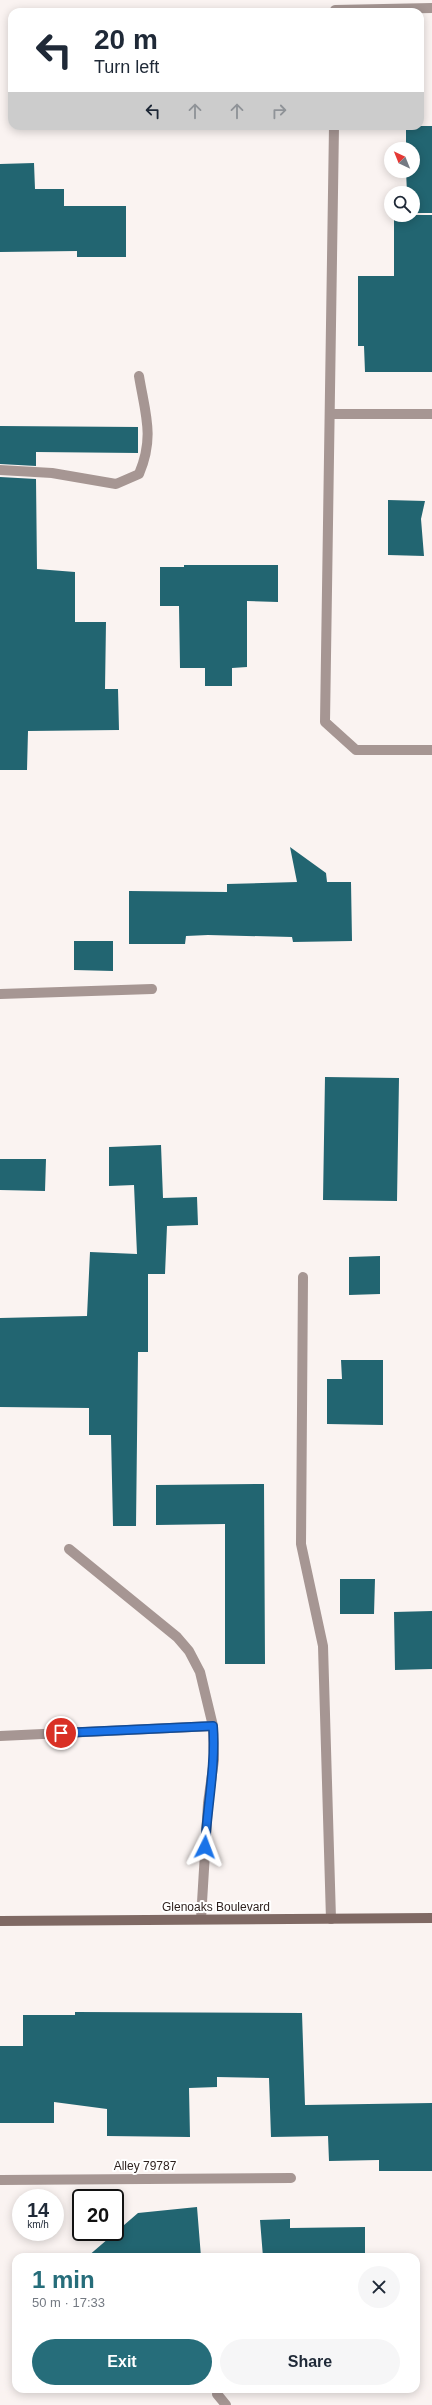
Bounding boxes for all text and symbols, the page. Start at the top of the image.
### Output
icon: left [28,24,80,76]
text: 20 m [94,24,158,55]
text: Turn left [94,57,159,77]
icon: left [142,100,164,122]
icon: ahead [184,100,206,122]
icon: ahead [226,100,248,122]
icon: right [268,100,290,122]
north arrow [384,142,420,178]
map controls [384,142,420,222]
button: search [384,186,420,222]
pin [44,1716,78,1750]
icon: arrive [50,1722,72,1744]
position arrow [184,1826,226,1868]
street label: Glenoaks Boulevard [162,1900,270,1914]
street label: Alley 79787 [114,2159,177,2173]
speed limit sign: 20 [72,2189,124,2241]
text: 14 [27,2199,49,2221]
text: km/h [27,2219,49,2230]
text: 1 min [32,2266,95,2293]
button: close [358,2266,400,2308]
text: 50 m · 17:33 [32,2295,105,2310]
button: Exit [32,2339,212,2385]
button: Share [220,2339,400,2385]

